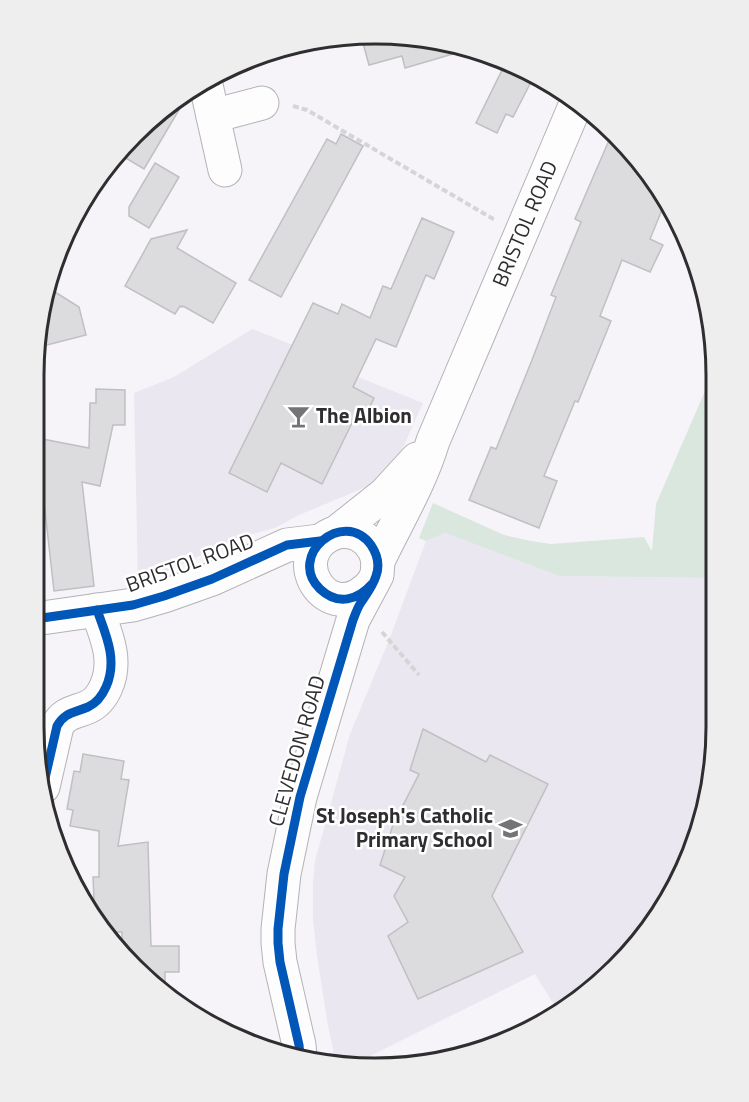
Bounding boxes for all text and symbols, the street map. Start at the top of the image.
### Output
street label: BRISTOL ROAD [483,155,565,292]
place label: The Albion [316,399,412,431]
bar icon: The Albion [285,403,311,429]
street label: BRISTOL ROAD [121,524,258,600]
street label: CLEVEDON ROAD [259,671,333,830]
place label: St Joseph's Catholic Primary School [316,799,493,855]
school or university icon: St Joseph's Catholic Primary School [498,815,524,841]

